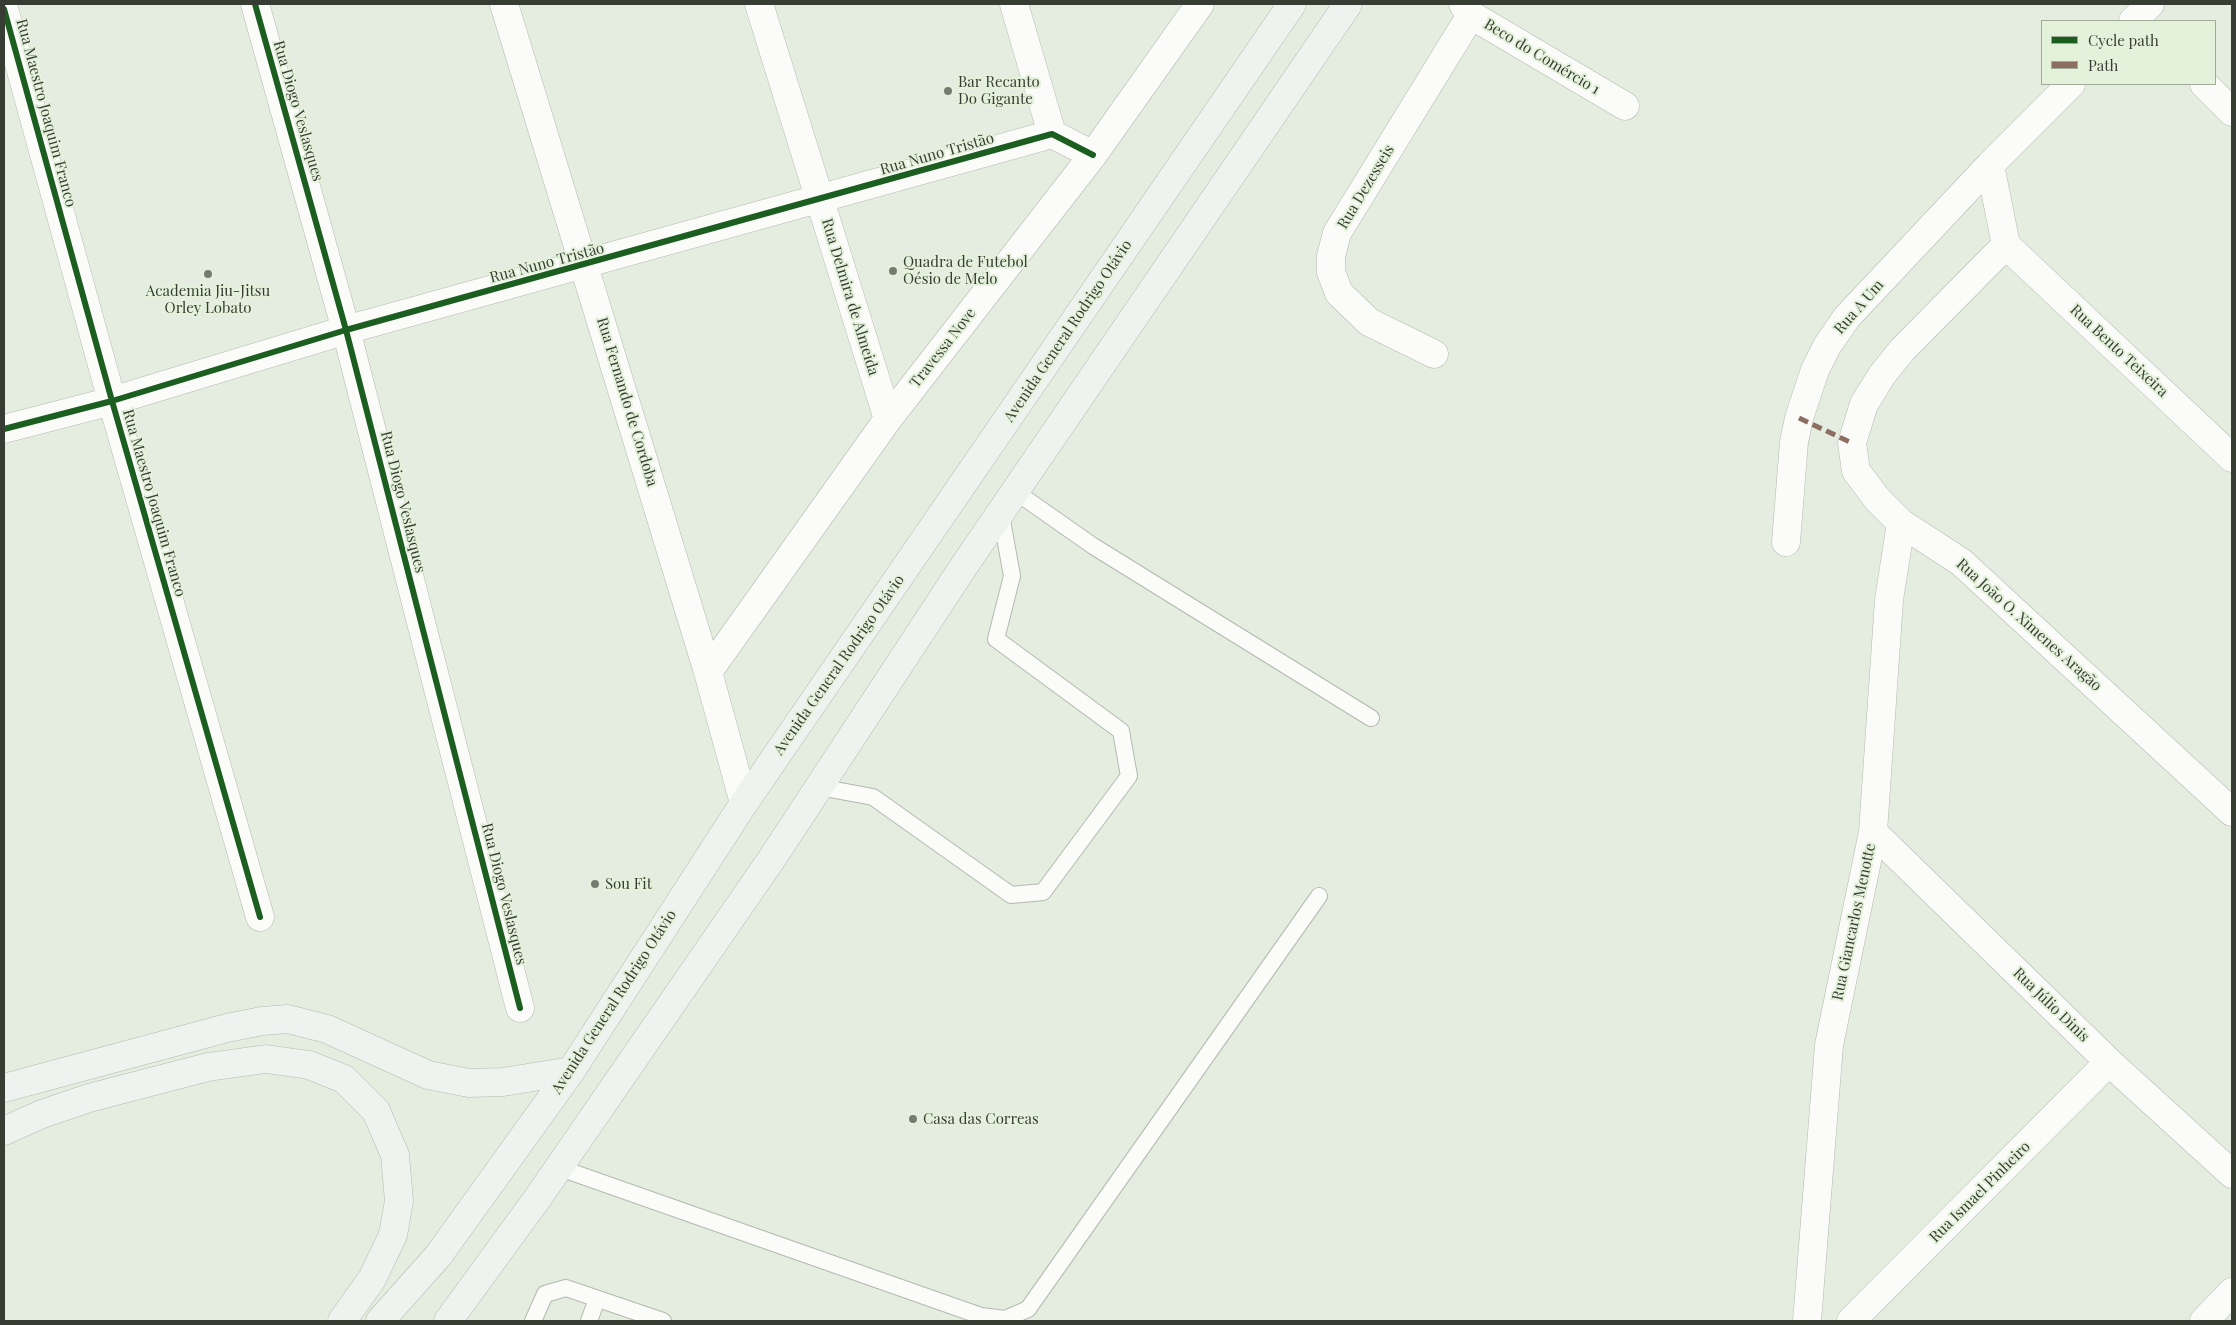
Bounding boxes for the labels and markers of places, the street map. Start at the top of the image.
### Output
place label: Bar Recanto Do Gigante [958,73,1040,108]
marker: Bar Recanto Do Gigante [942,85,954,97]
place label: Quadra de Futebol Oésio de Melo [903,253,1028,288]
marker: Quadra de Futebol Oésio de Melo [887,265,899,277]
marker: Academia Jiu-Jitsu Orley Lobato [202,268,214,280]
place label: Academia Jiu-Jitsu Orley Lobato [146,282,270,317]
place label: Sou Fit [605,875,652,893]
marker: Sou Fit [589,878,601,890]
place label: Casa das Correas [923,1110,1039,1128]
marker: Casa das Correas [907,1113,919,1125]

